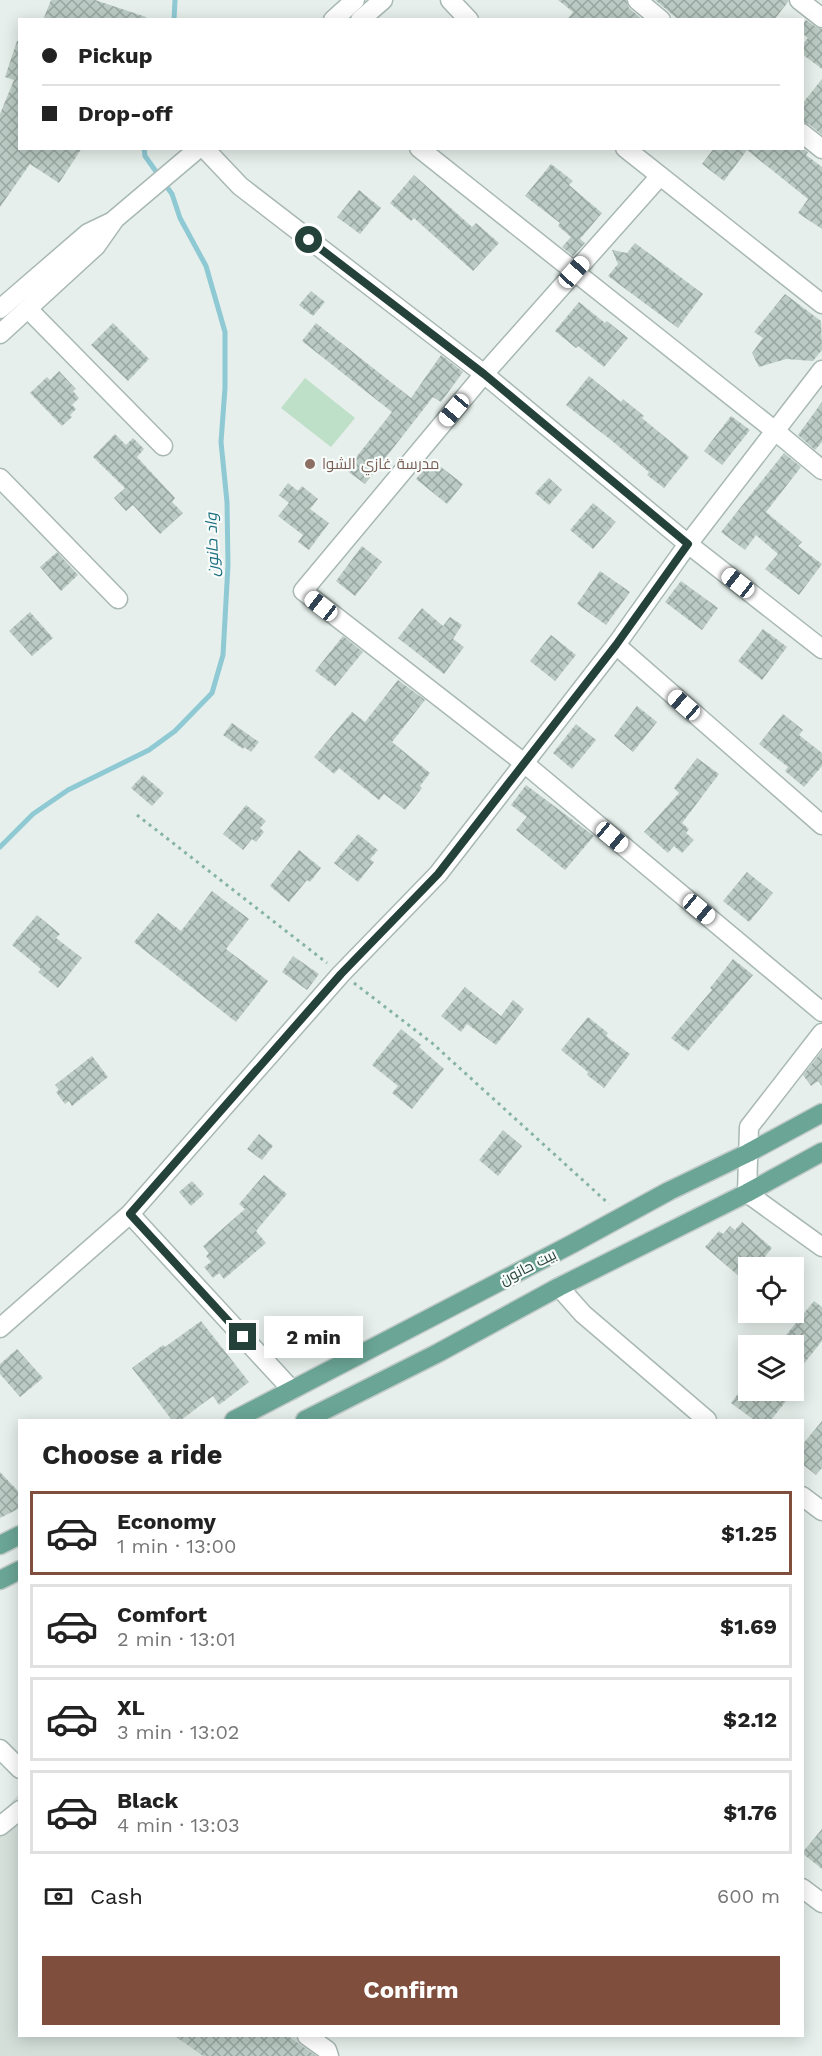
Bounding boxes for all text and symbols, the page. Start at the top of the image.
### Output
text: Pickup [78,43,153,68]
text: Drop-off [78,101,173,126]
route start [295,226,322,253]
car [555,253,593,291]
car [436,390,472,430]
place label: مدرسة غازي الشوا [322,455,439,476]
marker: مدرسة غازي الشوا [303,457,317,471]
water label: واد حانون [201,511,223,577]
car [718,565,758,601]
car [301,588,341,624]
car [665,686,703,724]
car [592,819,632,855]
car [679,891,719,927]
street label: بيت حانون [497,1245,560,1290]
map controls [738,1257,804,1401]
button: locate [738,1257,804,1323]
callout: 2 min [264,1316,363,1358]
route end [229,1323,256,1350]
text: 2 min [286,1325,341,1349]
button: layers [738,1335,804,1401]
text: Choose a ride [42,1439,222,1471]
icon: car [45,1506,99,1560]
text: Economy [117,1509,216,1534]
text: $1.25 [721,1521,777,1546]
text: 1 min · 13:00 [117,1534,236,1558]
icon: car [45,1599,99,1653]
text: Comfort [117,1602,207,1627]
text: $1.69 [720,1614,777,1639]
text: 2 min · 13:01 [117,1627,236,1651]
icon: car [45,1692,99,1746]
text: XL [117,1695,145,1720]
text: $2.12 [723,1707,777,1732]
text: 3 min · 13:02 [117,1720,239,1744]
icon: car [45,1785,99,1839]
text: Black [117,1788,178,1813]
text: $1.76 [723,1800,777,1825]
text: 4 min · 13:03 [117,1813,240,1837]
icon: cash [42,1880,75,1913]
text: Cash [90,1884,143,1909]
text: 600 m [717,1884,780,1908]
button: Confirm [42,1956,780,2025]

